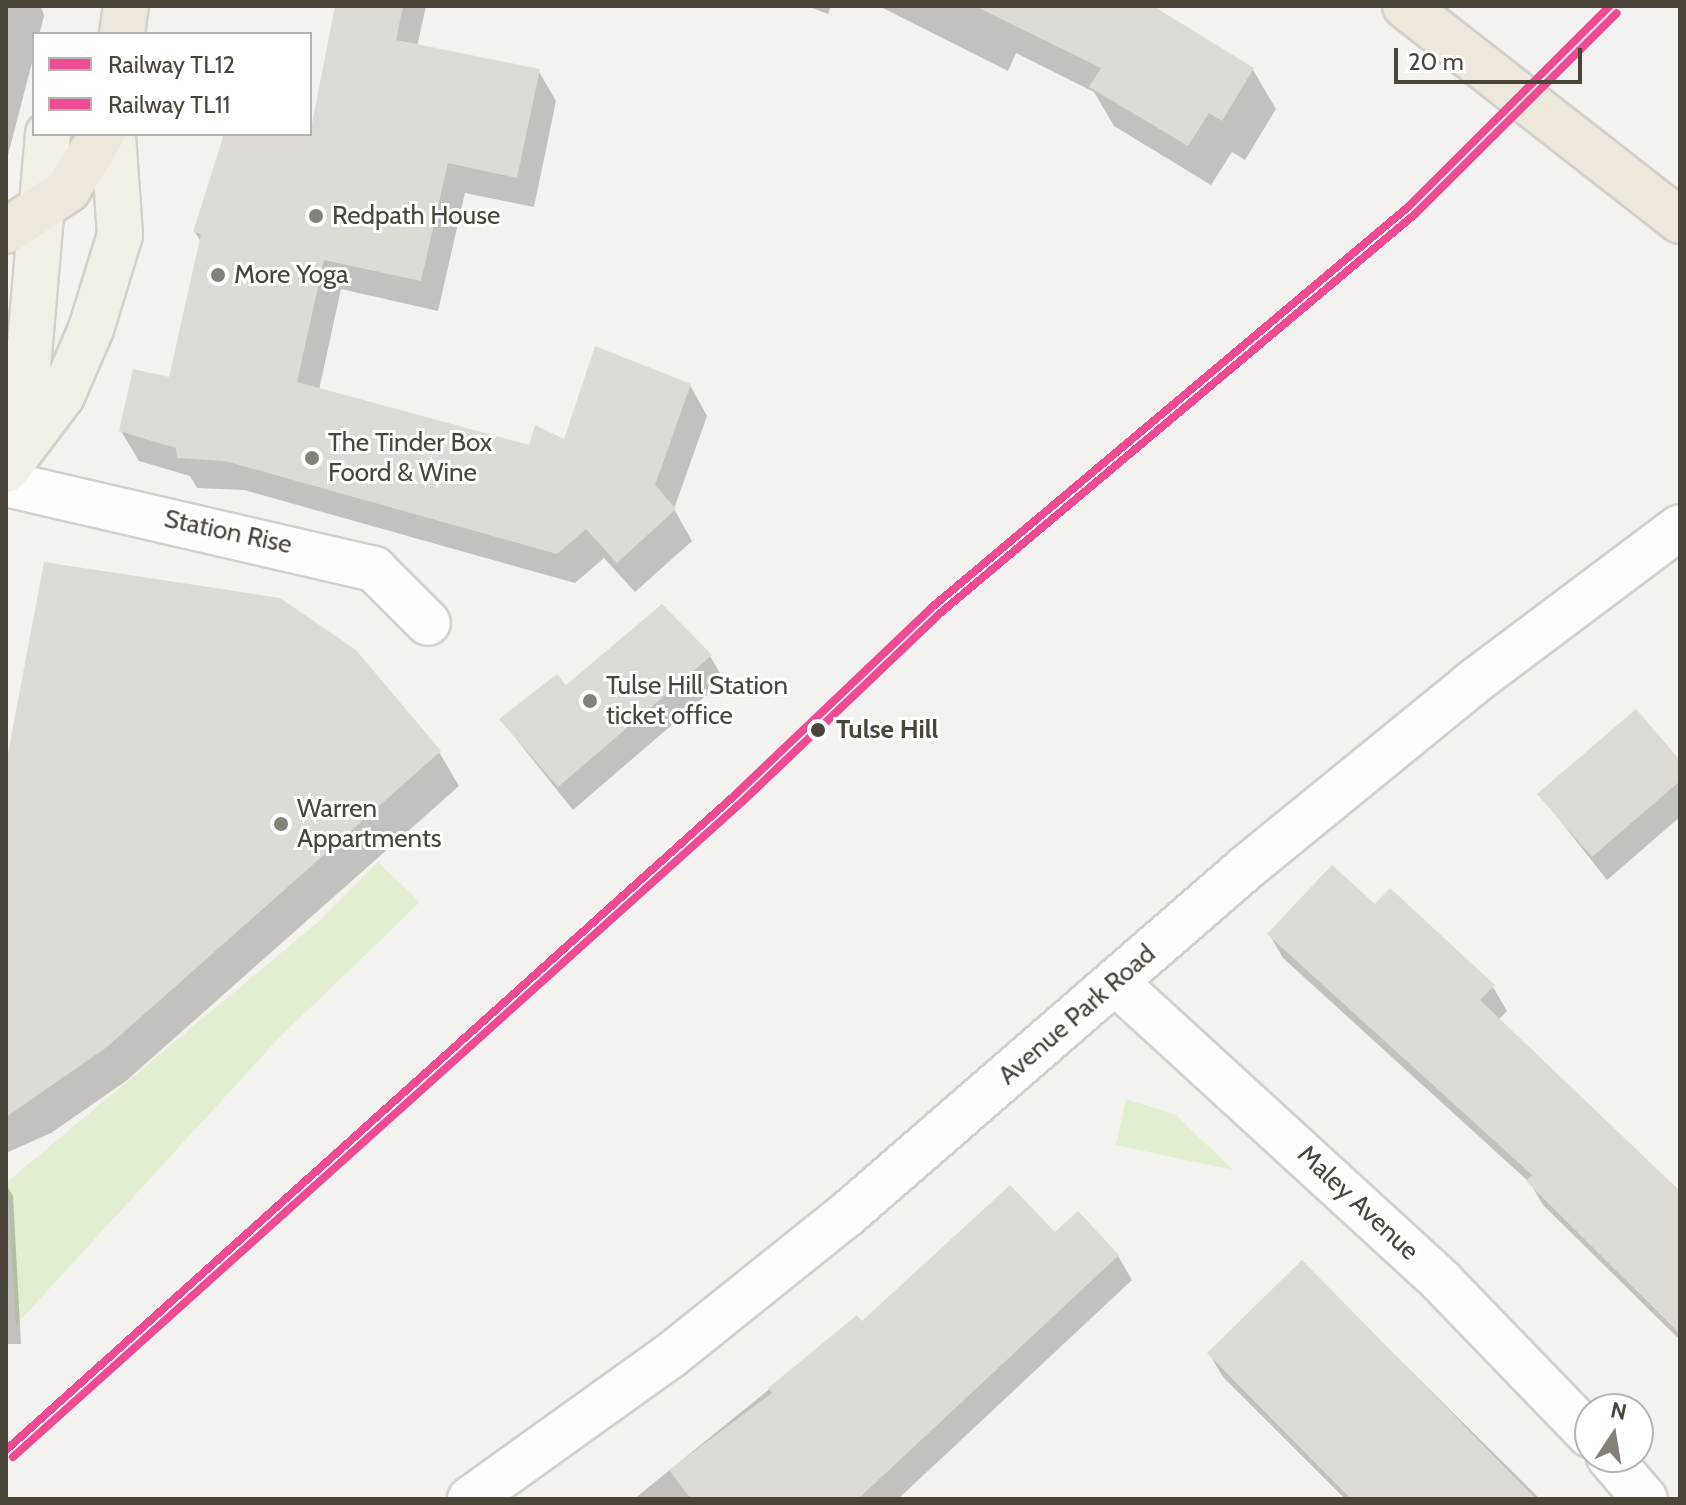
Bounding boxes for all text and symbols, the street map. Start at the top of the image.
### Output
legend [32,32,312,136]
scale bar [1398,32,1586,82]
text: 20 m [1408,47,1464,76]
text: Railway TL12 [108,50,235,79]
text: Railway TL11 [108,90,230,119]
place label: Redpath House [332,200,500,232]
marker: Redpath House [307,207,325,225]
place label: More Yoga [234,259,348,291]
marker: More Yoga [209,266,227,284]
place label: The Tinder Box Foord & Wine [328,427,492,488]
marker: The Tinder Box Foord & Wine [303,449,321,467]
street label: Station Rise [161,503,295,561]
place label: Tulse Hill Station ticket office [606,670,788,732]
marker: Tulse Hill Station ticket office [581,692,599,710]
place label: Tulse Hill [836,714,938,746]
marker: Tulse Hill [807,719,829,741]
place label: Warren Appartments [297,793,441,854]
marker: Warren Appartments [272,815,290,833]
street label: Avenue Park Road [992,938,1162,1092]
street label: Maley Avenue [1291,1139,1425,1267]
north arrow [1574,1393,1654,1473]
text: N [1608,1396,1629,1426]

